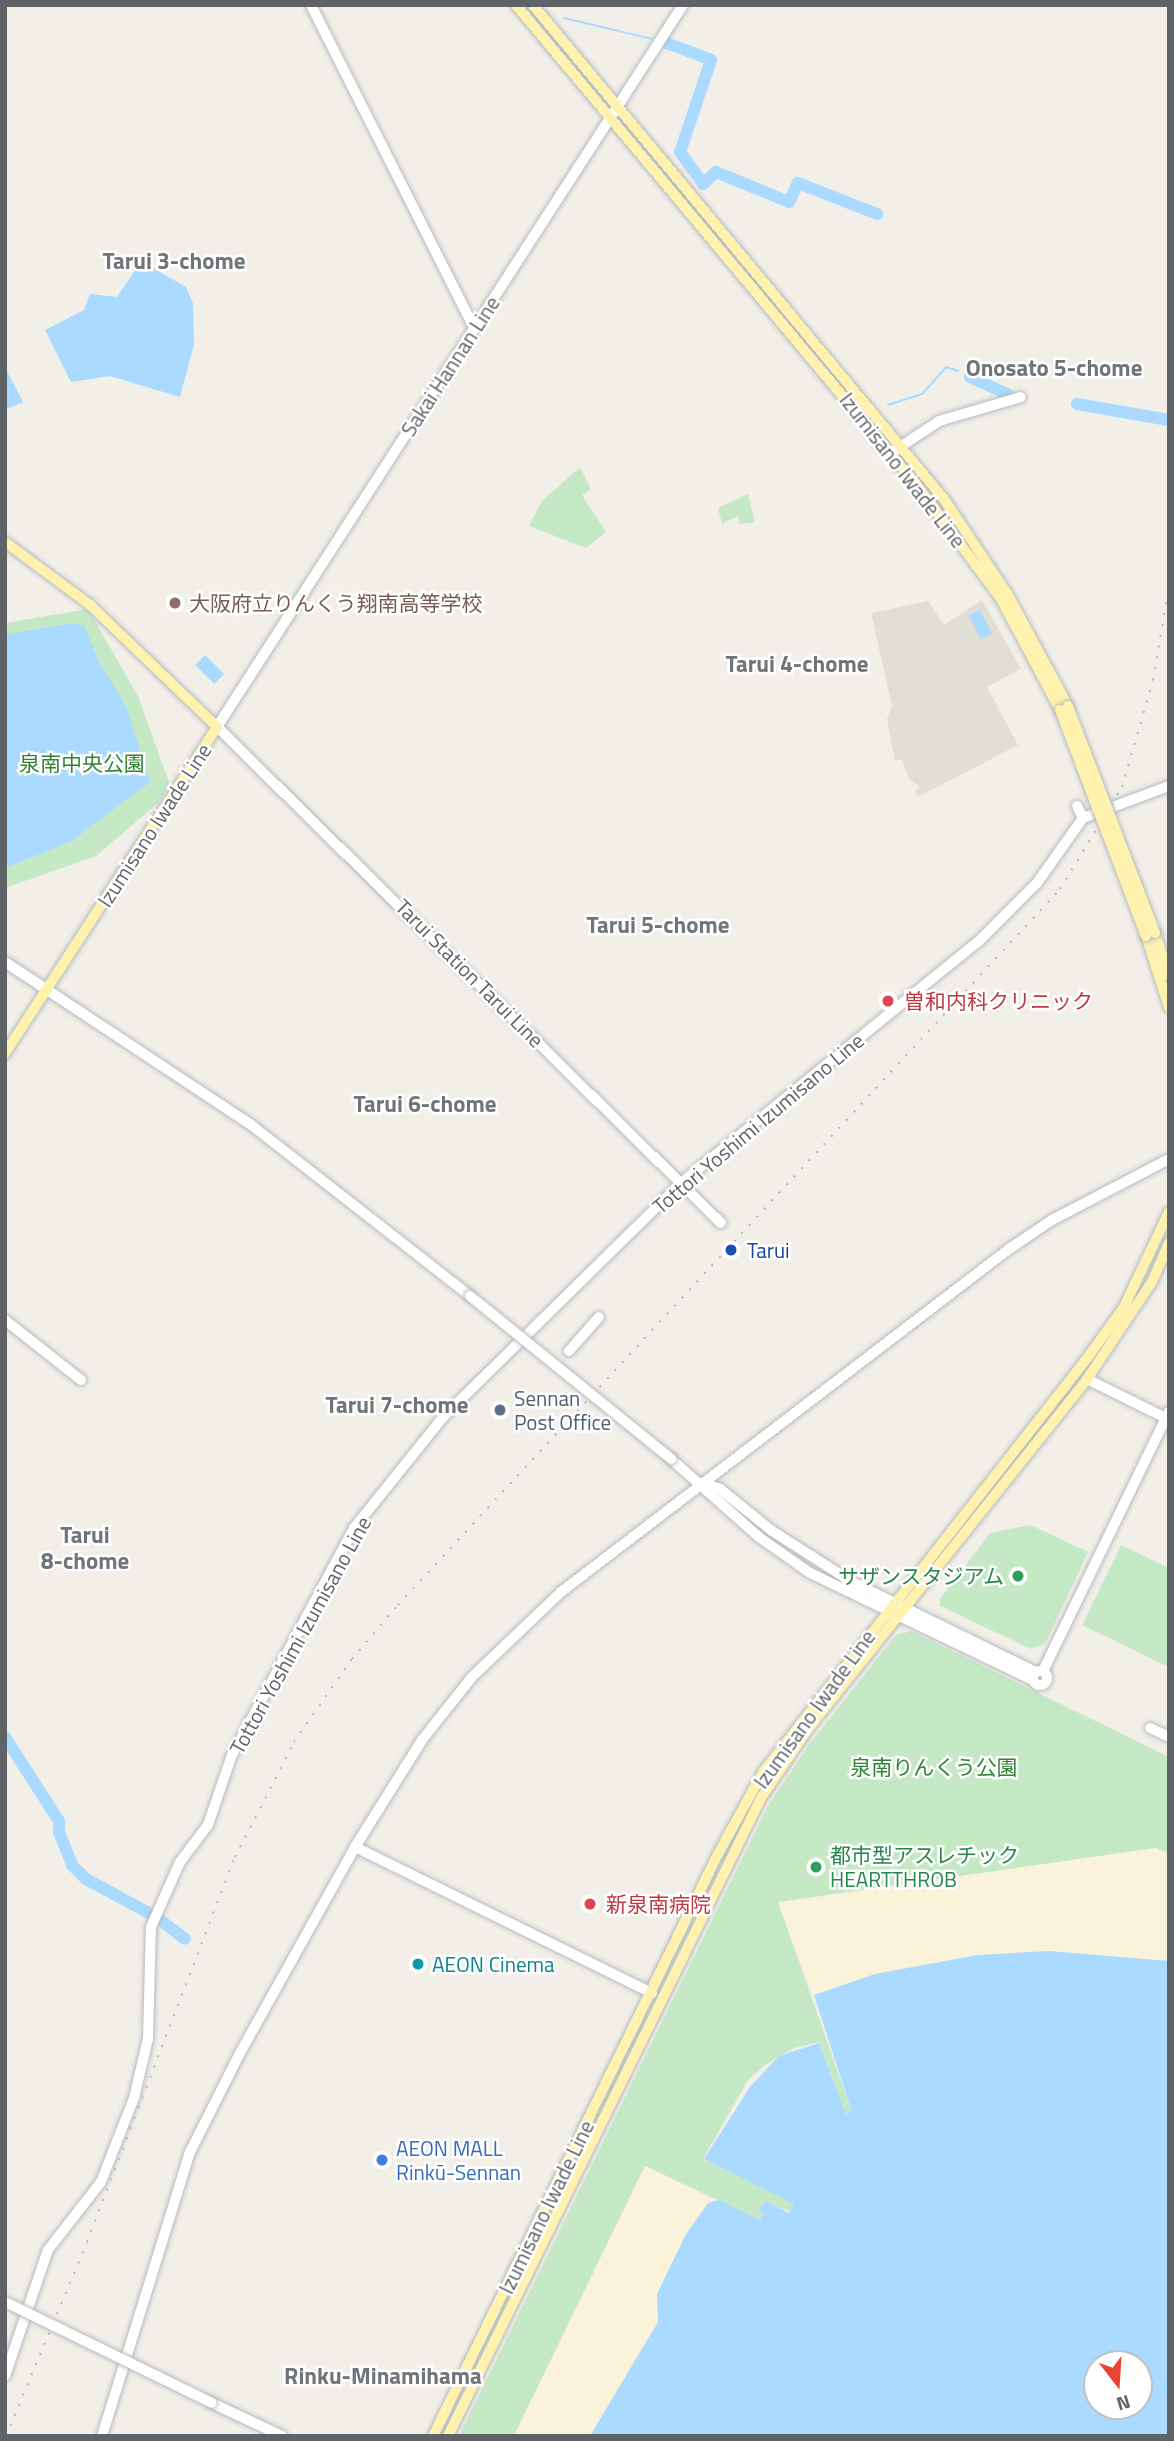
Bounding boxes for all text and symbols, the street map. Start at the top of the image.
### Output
district label: Tarui 3-chome [103,247,245,275]
street label: Sakai Hannan Line [395,291,505,441]
district label: Onosato 5-chome [966,354,1142,382]
street label: Izumisano Iwade Line [835,387,971,553]
place label: 大阪府立りんくう翔南高等学校 [189,590,483,616]
marker: 大阪府立りんくう翔南高等学校 [167,595,183,611]
district label: Tarui 4-chome [726,650,868,678]
street label: Izumisano Iwade Line [92,739,216,911]
park label: 泉南中央公園 [19,750,145,776]
street label: Tarui Station Tarui Line [391,894,549,1052]
district label: Tarui 5-chome [587,911,729,939]
place label: 曽和内科クリニック [904,988,1093,1014]
marker: 曽和内科クリニック [878,991,898,1011]
street label: Tottori Yoshimi Izumisano Line [647,1027,869,1219]
district label: Tarui 6-chome [354,1090,496,1118]
place label: Tarui [747,1237,790,1263]
marker: Tarui [721,1240,741,1260]
place label: Sennan Post Office [514,1385,611,1435]
district label: Tarui 7-chome [326,1391,468,1419]
marker: Sennan Post Office [492,1402,508,1418]
street label: Tottori Yoshimi Izumisano Line [224,1512,376,1758]
district label: Tarui 8-chome [41,1521,129,1575]
place label: サザンスタジアム [836,1563,1004,1589]
marker: サザンスタジアム [1010,1568,1026,1584]
street label: Izumisano Iwade Line [748,1625,880,1793]
park label: 泉南りんくう公園 [850,1754,1018,1780]
place label: 都市型アスレチック HEARTTHROB [830,1842,1019,1892]
marker: 都市型アスレチック HEARTTHROB [808,1859,824,1875]
place label: 新泉南病院 [606,1891,711,1917]
marker: 新泉南病院 [580,1894,600,1914]
place label: AEON Cinema [432,1951,555,1977]
marker: AEON Cinema [410,1956,426,1972]
street label: Izumisano Iwade Line [493,2116,599,2298]
place label: AEON MALL Rinkū-Sennan [396,2135,521,2185]
marker: AEON MALL Rinkū-Sennan [374,2152,390,2168]
north arrow [1083,2350,1153,2420]
district label: Rinku-Minamihama [284,2362,482,2390]
text: N [1113,2388,1134,2419]

